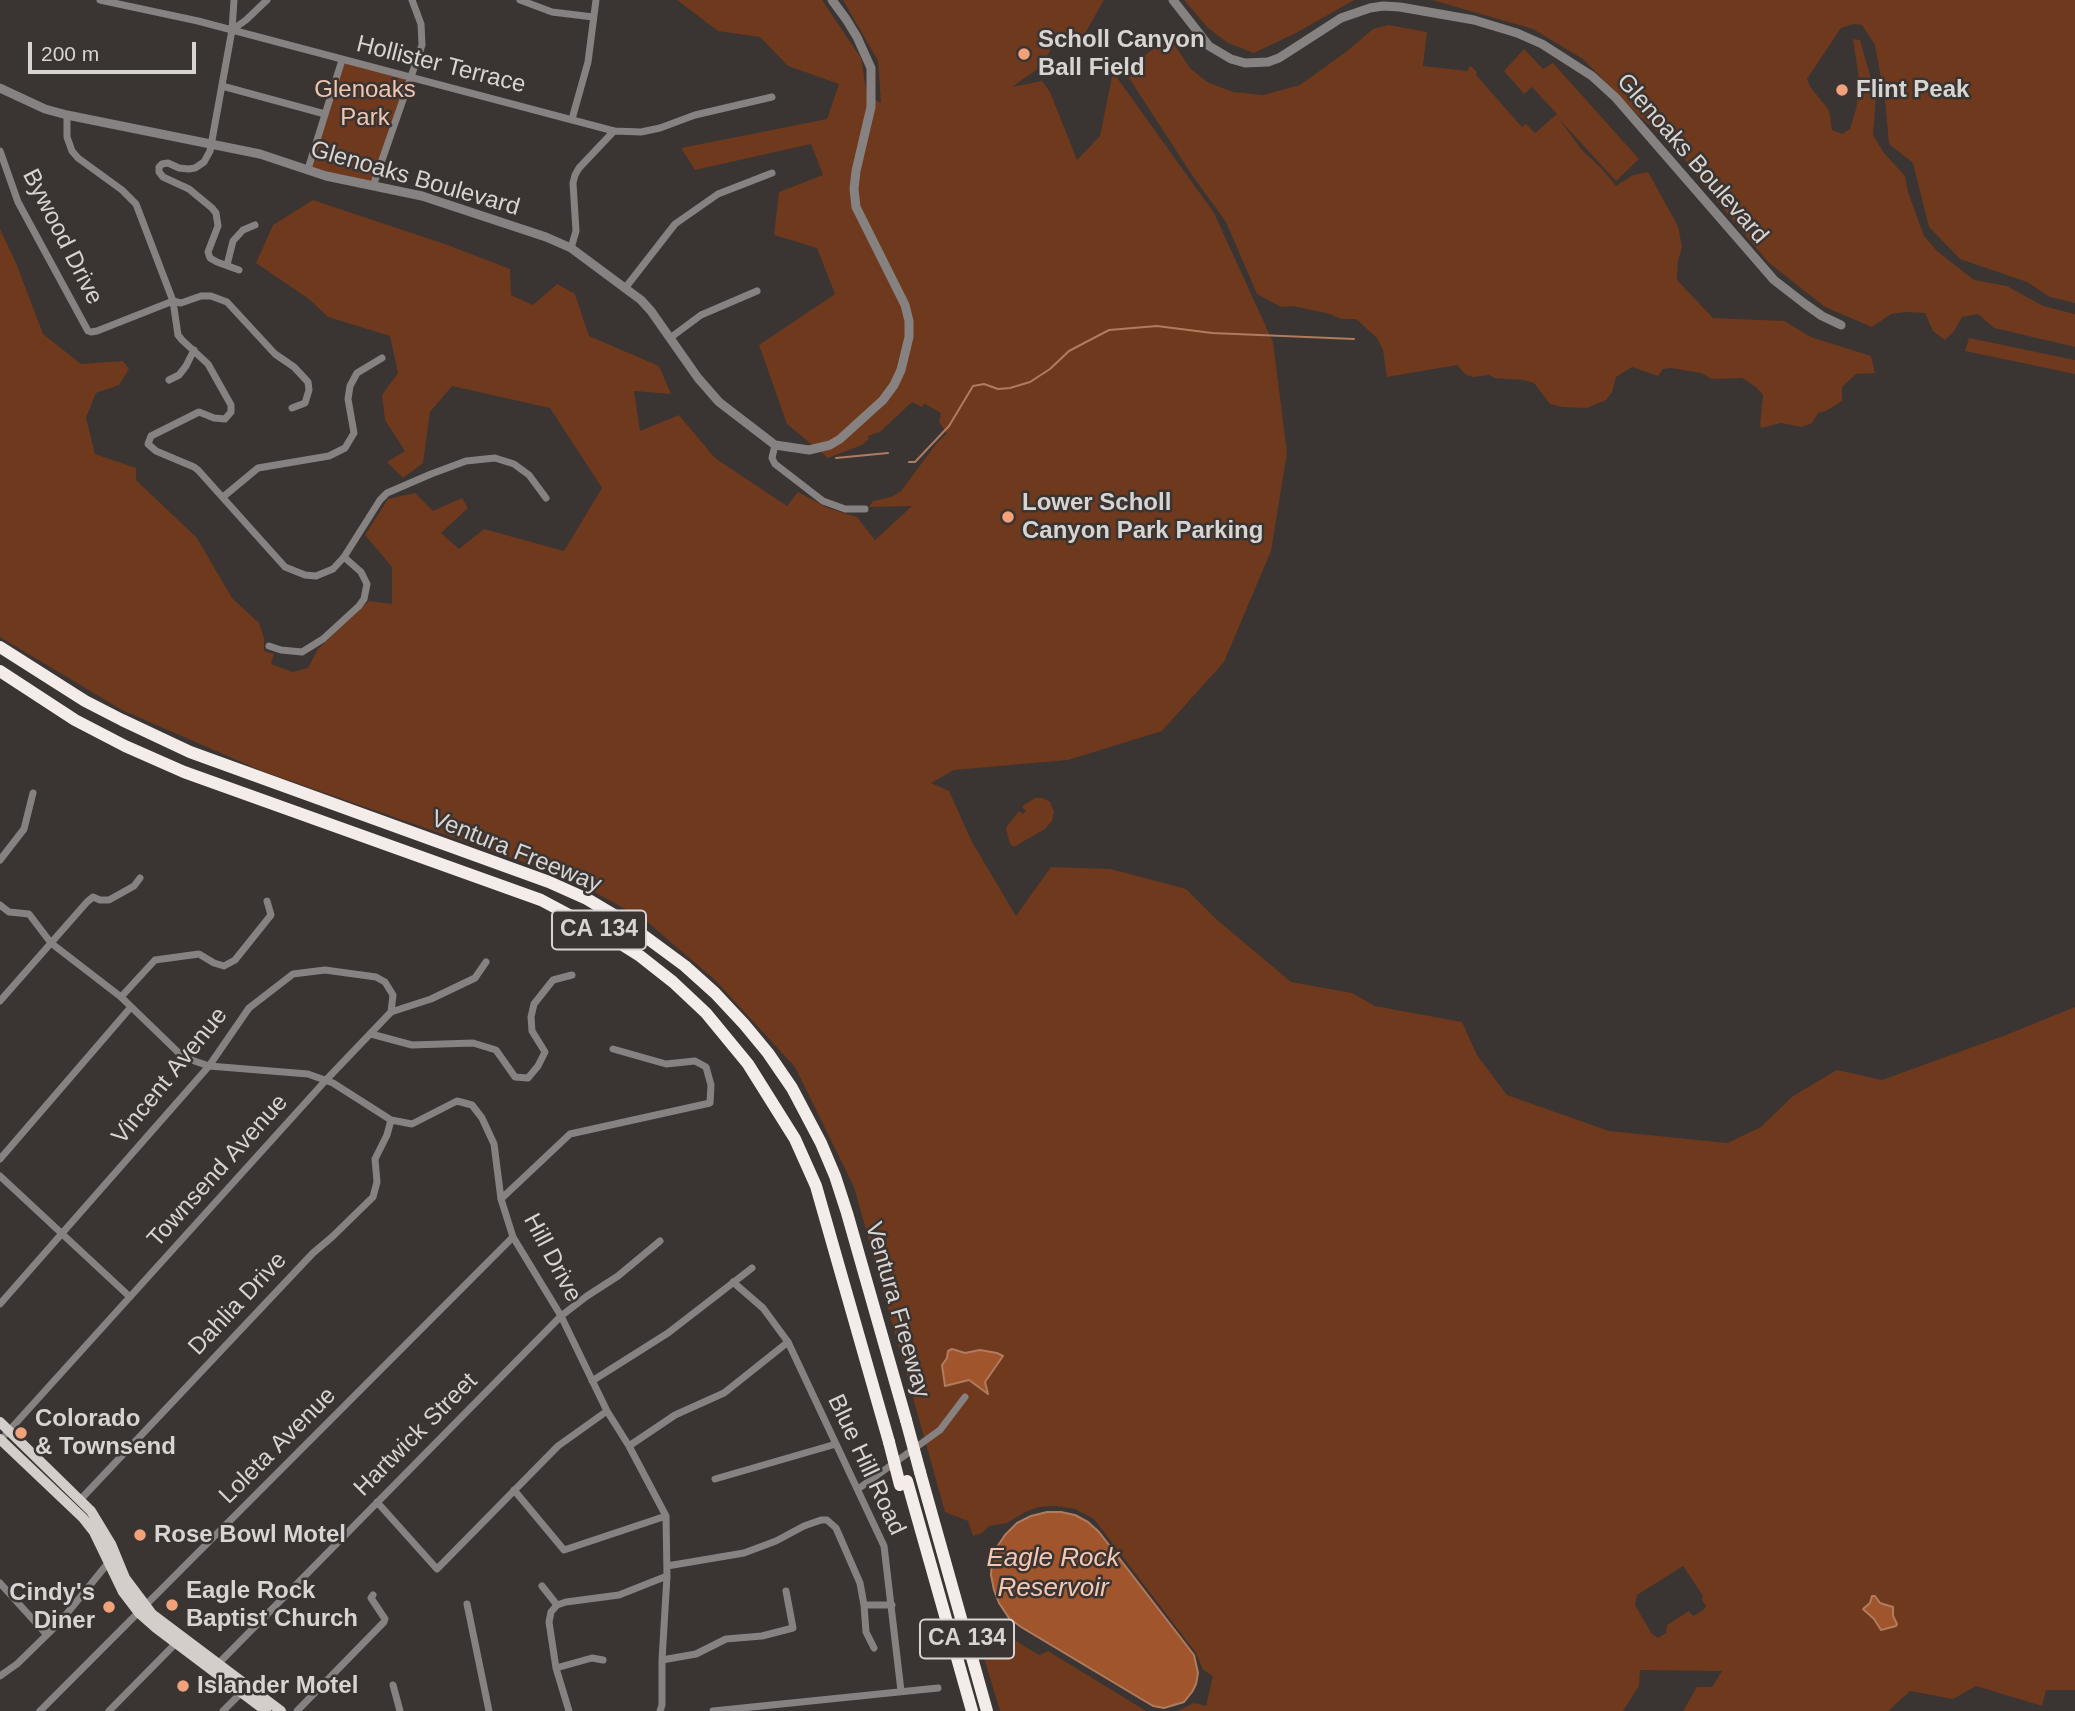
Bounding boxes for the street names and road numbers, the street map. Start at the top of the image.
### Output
street label: Hollister Terrace [353,30,529,100]
street label: Glenoaks Boulevard [1610,68,1774,250]
street label: Glenoaks Boulevard [307,135,523,223]
street label: Bywood Drive [16,165,108,309]
street label: Ventura Freeway [426,805,606,899]
road number: CA 134 [552,911,646,950]
street label: Vincent Avenue [106,1002,234,1150]
street label: Townsend Avenue [142,1089,294,1253]
street label: Hill Drive [517,1209,587,1307]
street label: Ventura Freeway [858,1219,936,1401]
street label: Dahlia Drive [183,1246,293,1362]
street label: Hartwick Street [348,1367,484,1503]
street label: Loleta Avenue [214,1382,342,1510]
street label: Blue Hill Road [821,1390,911,1540]
road number: CA 134 [920,1620,1014,1658]

